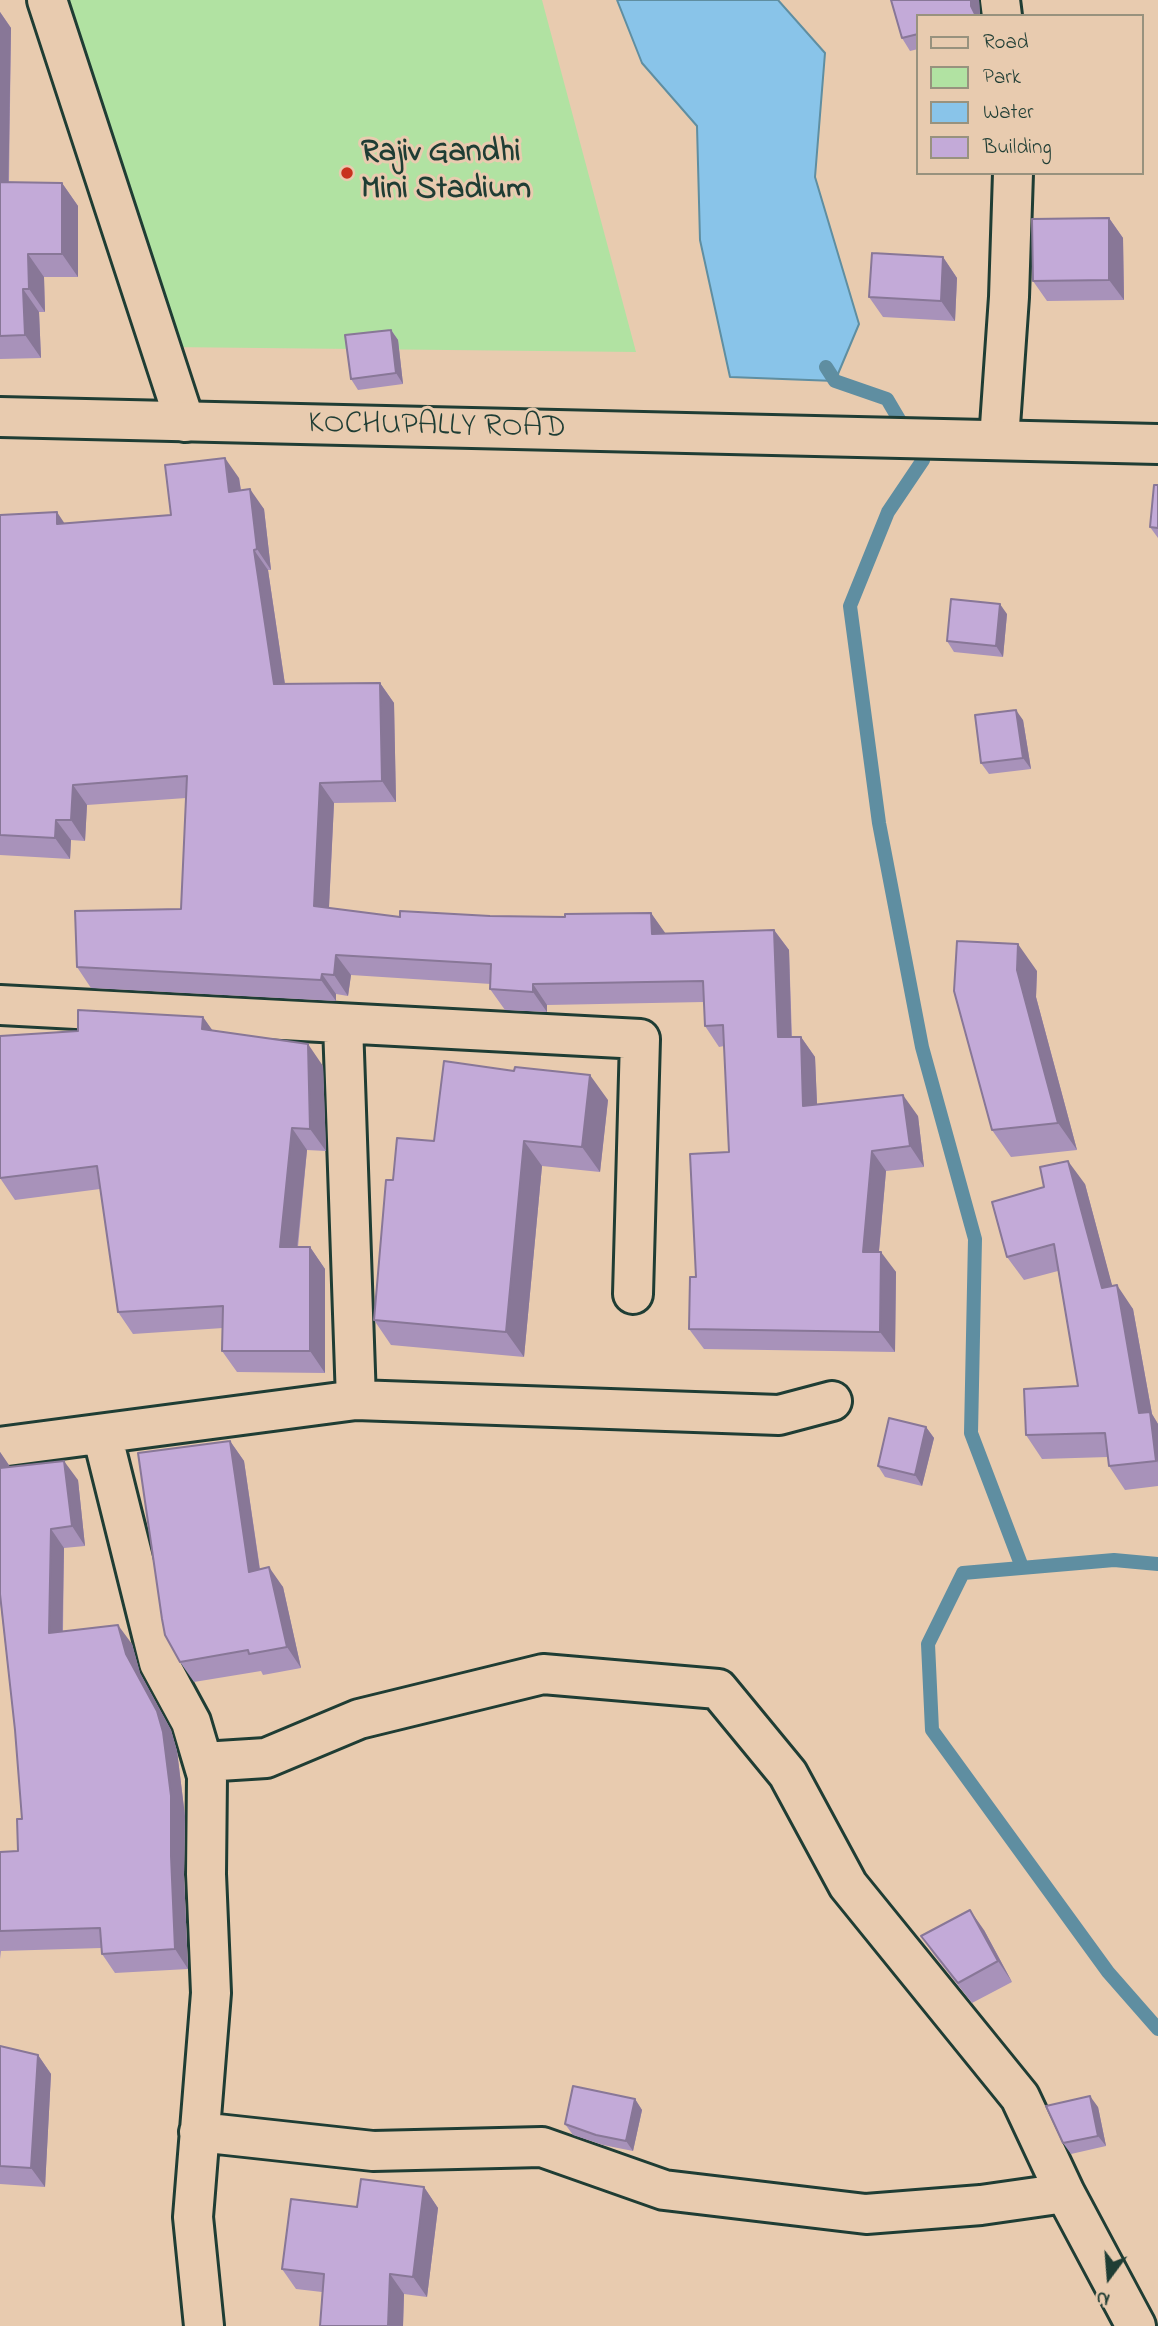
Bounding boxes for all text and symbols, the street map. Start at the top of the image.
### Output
legend [916,14,1144,175]
text: Road [983,28,1029,58]
text: Park [983,63,1021,93]
text: Water [983,98,1034,128]
text: Building [983,133,1052,163]
place label: Rajiv Gandhi Mini Stadium [361,136,531,211]
marker: Rajiv Gandhi Mini Stadium [339,165,355,181]
street label: KOCHUPALLY ROAD [308,407,566,449]
north arrow [1074,2242,1144,2312]
text: N [1093,2283,1113,2312]

